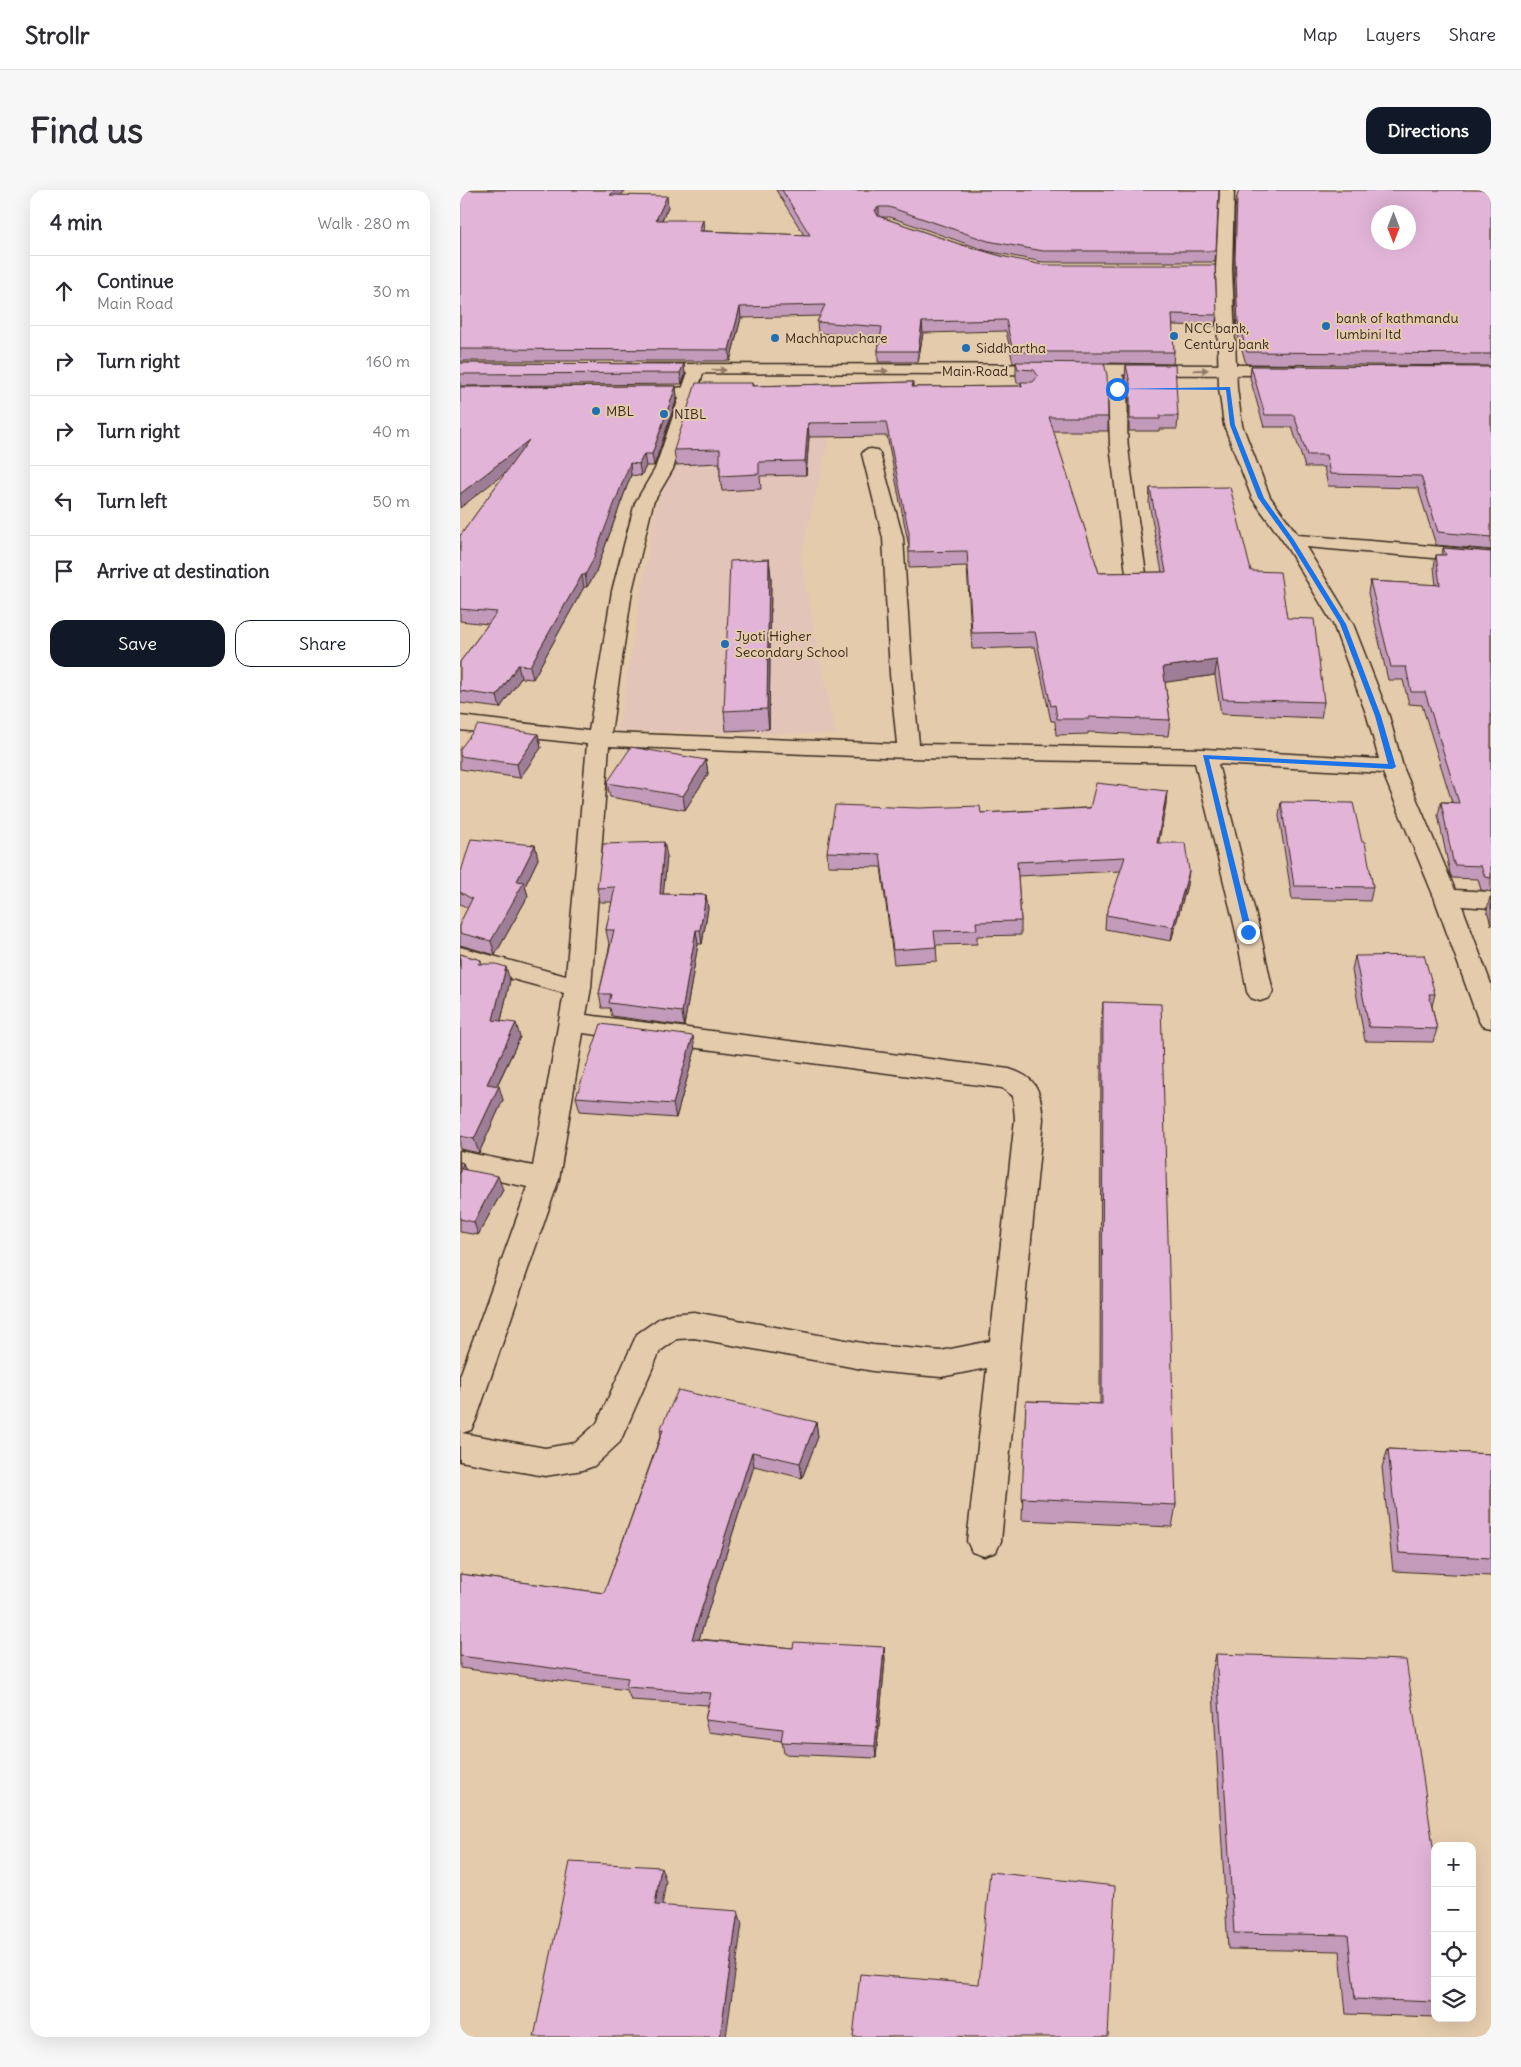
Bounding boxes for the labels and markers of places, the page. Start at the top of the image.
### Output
place label: bank of kathmandu lumbini ltd [1336,309,1459,343]
place label: NCC bank, Century bank [1184,319,1269,353]
marker: bank of kathmandu lumbini ltd [1320,320,1332,332]
place label: Machhapuchare [785,329,888,347]
marker: NCC bank, Century bank [1168,330,1180,342]
marker: Machhapuchare [769,332,781,344]
place label: Siddhartha [976,339,1046,357]
marker: Siddhartha [960,342,972,354]
place label: MBL [606,402,635,420]
marker: MBL [590,405,602,417]
place label: NIBL [674,405,707,423]
marker: NIBL [658,408,670,420]
place label: Jyoti Higher Secondary School [735,627,848,661]
marker: Jyoti Higher Secondary School [719,638,731,650]

